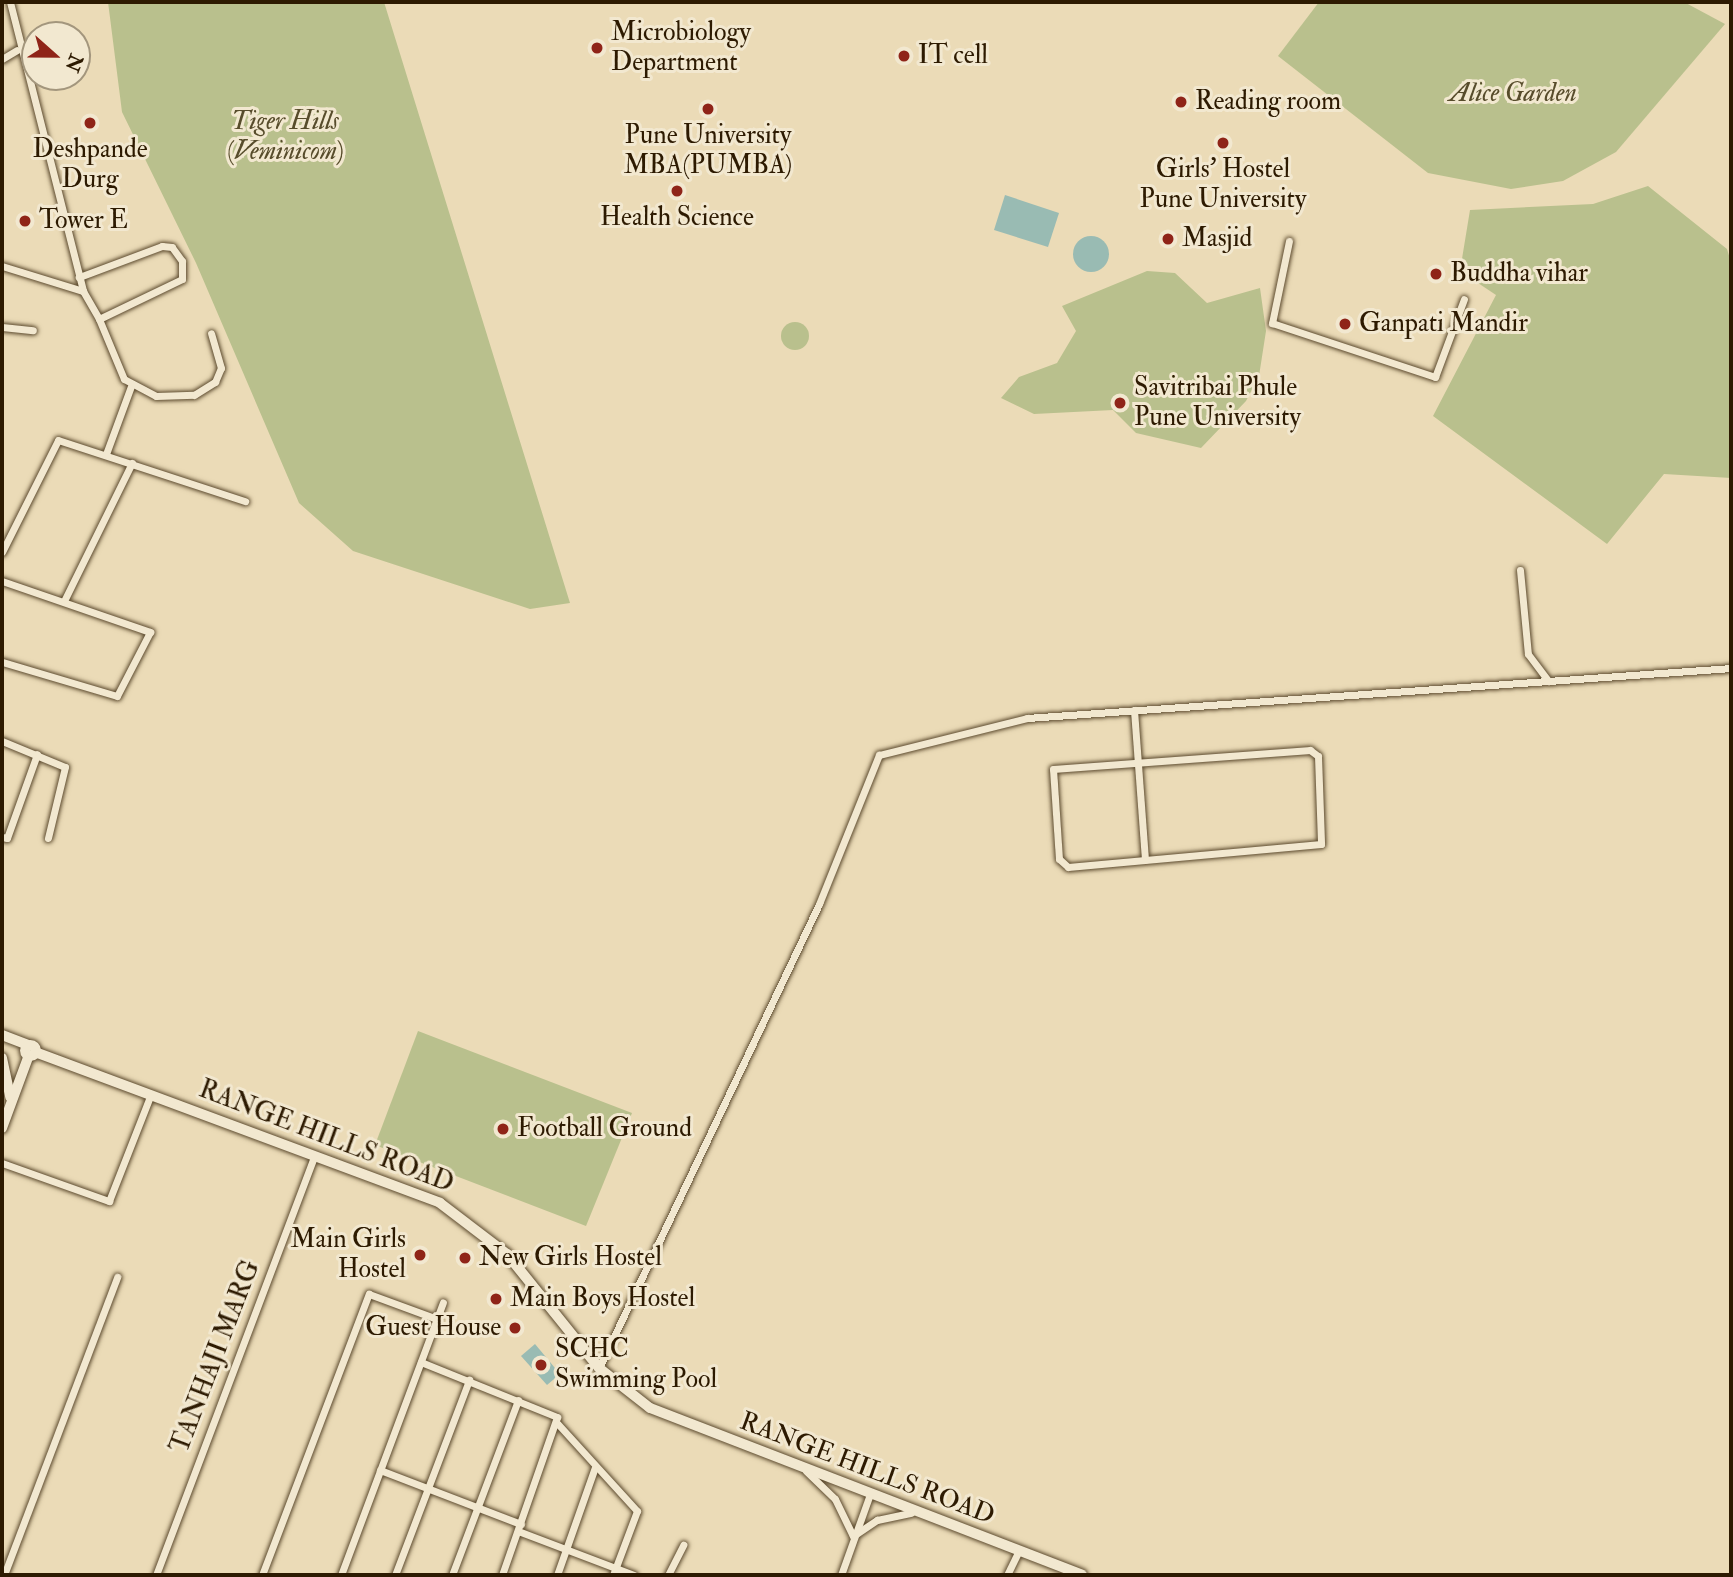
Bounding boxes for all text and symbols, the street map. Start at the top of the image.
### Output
place label: Microbiology Department [611,17,751,78]
north arrow [21,21,91,91]
marker: Microbiology Department [589,40,605,56]
place label: IT cell [918,40,988,72]
marker: IT cell [896,48,912,64]
text: N [59,51,88,75]
park label: Alice Garden [1449,78,1577,110]
place label: Reading room [1195,86,1341,118]
marker: Reading room [1173,94,1189,110]
marker: Pune University MBA(PUMBA) [700,101,716,117]
park label: Tiger Hills (Veminicom) [227,106,343,168]
marker: Deshpande Durg [82,115,98,131]
place label: Pune University MBA(PUMBA) [624,120,792,182]
place label: Deshpande Durg [32,134,148,196]
marker: Girls' Hostel Pune University [1215,135,1231,151]
place label: Girls' Hostel Pune University [1140,154,1306,216]
marker: Health Science [669,183,685,199]
place label: Health Science [600,202,754,234]
place label: Tower E [39,205,128,237]
marker: Tower E [17,213,33,229]
place label: Masjid [1182,223,1252,255]
marker: Masjid [1160,231,1176,247]
place label: Buddha vihar [1450,258,1588,290]
marker: Buddha vihar [1428,266,1444,282]
place label: Ganpati Mandir [1359,308,1528,340]
marker: Ganpati Mandir [1337,316,1353,332]
place label: Savitribai Phule Pune University [1134,372,1301,434]
marker: Savitribai Phule Pune University [1112,395,1128,411]
street label: RANGE HILLS ROAD [194,1074,458,1200]
place label: Football Ground [517,1113,692,1145]
marker: Football Ground [495,1121,511,1137]
place label: Main Girls Hostel [291,1224,406,1286]
place label: New Girls Hostel [479,1242,662,1274]
marker: Main Girls Hostel [412,1247,428,1263]
marker: New Girls Hostel [457,1250,473,1266]
street label: TANHAJI MARG [165,1256,267,1458]
place label: Main Boys Hostel [510,1283,695,1315]
marker: Main Boys Hostel [488,1291,504,1307]
place label: Guest House [365,1312,501,1344]
marker: Guest House [507,1320,523,1336]
place label: SCHC Swimming Pool [555,1334,717,1396]
marker: SCHC Swimming Pool [533,1357,549,1373]
street label: RANGE HILLS ROAD [735,1406,999,1532]

